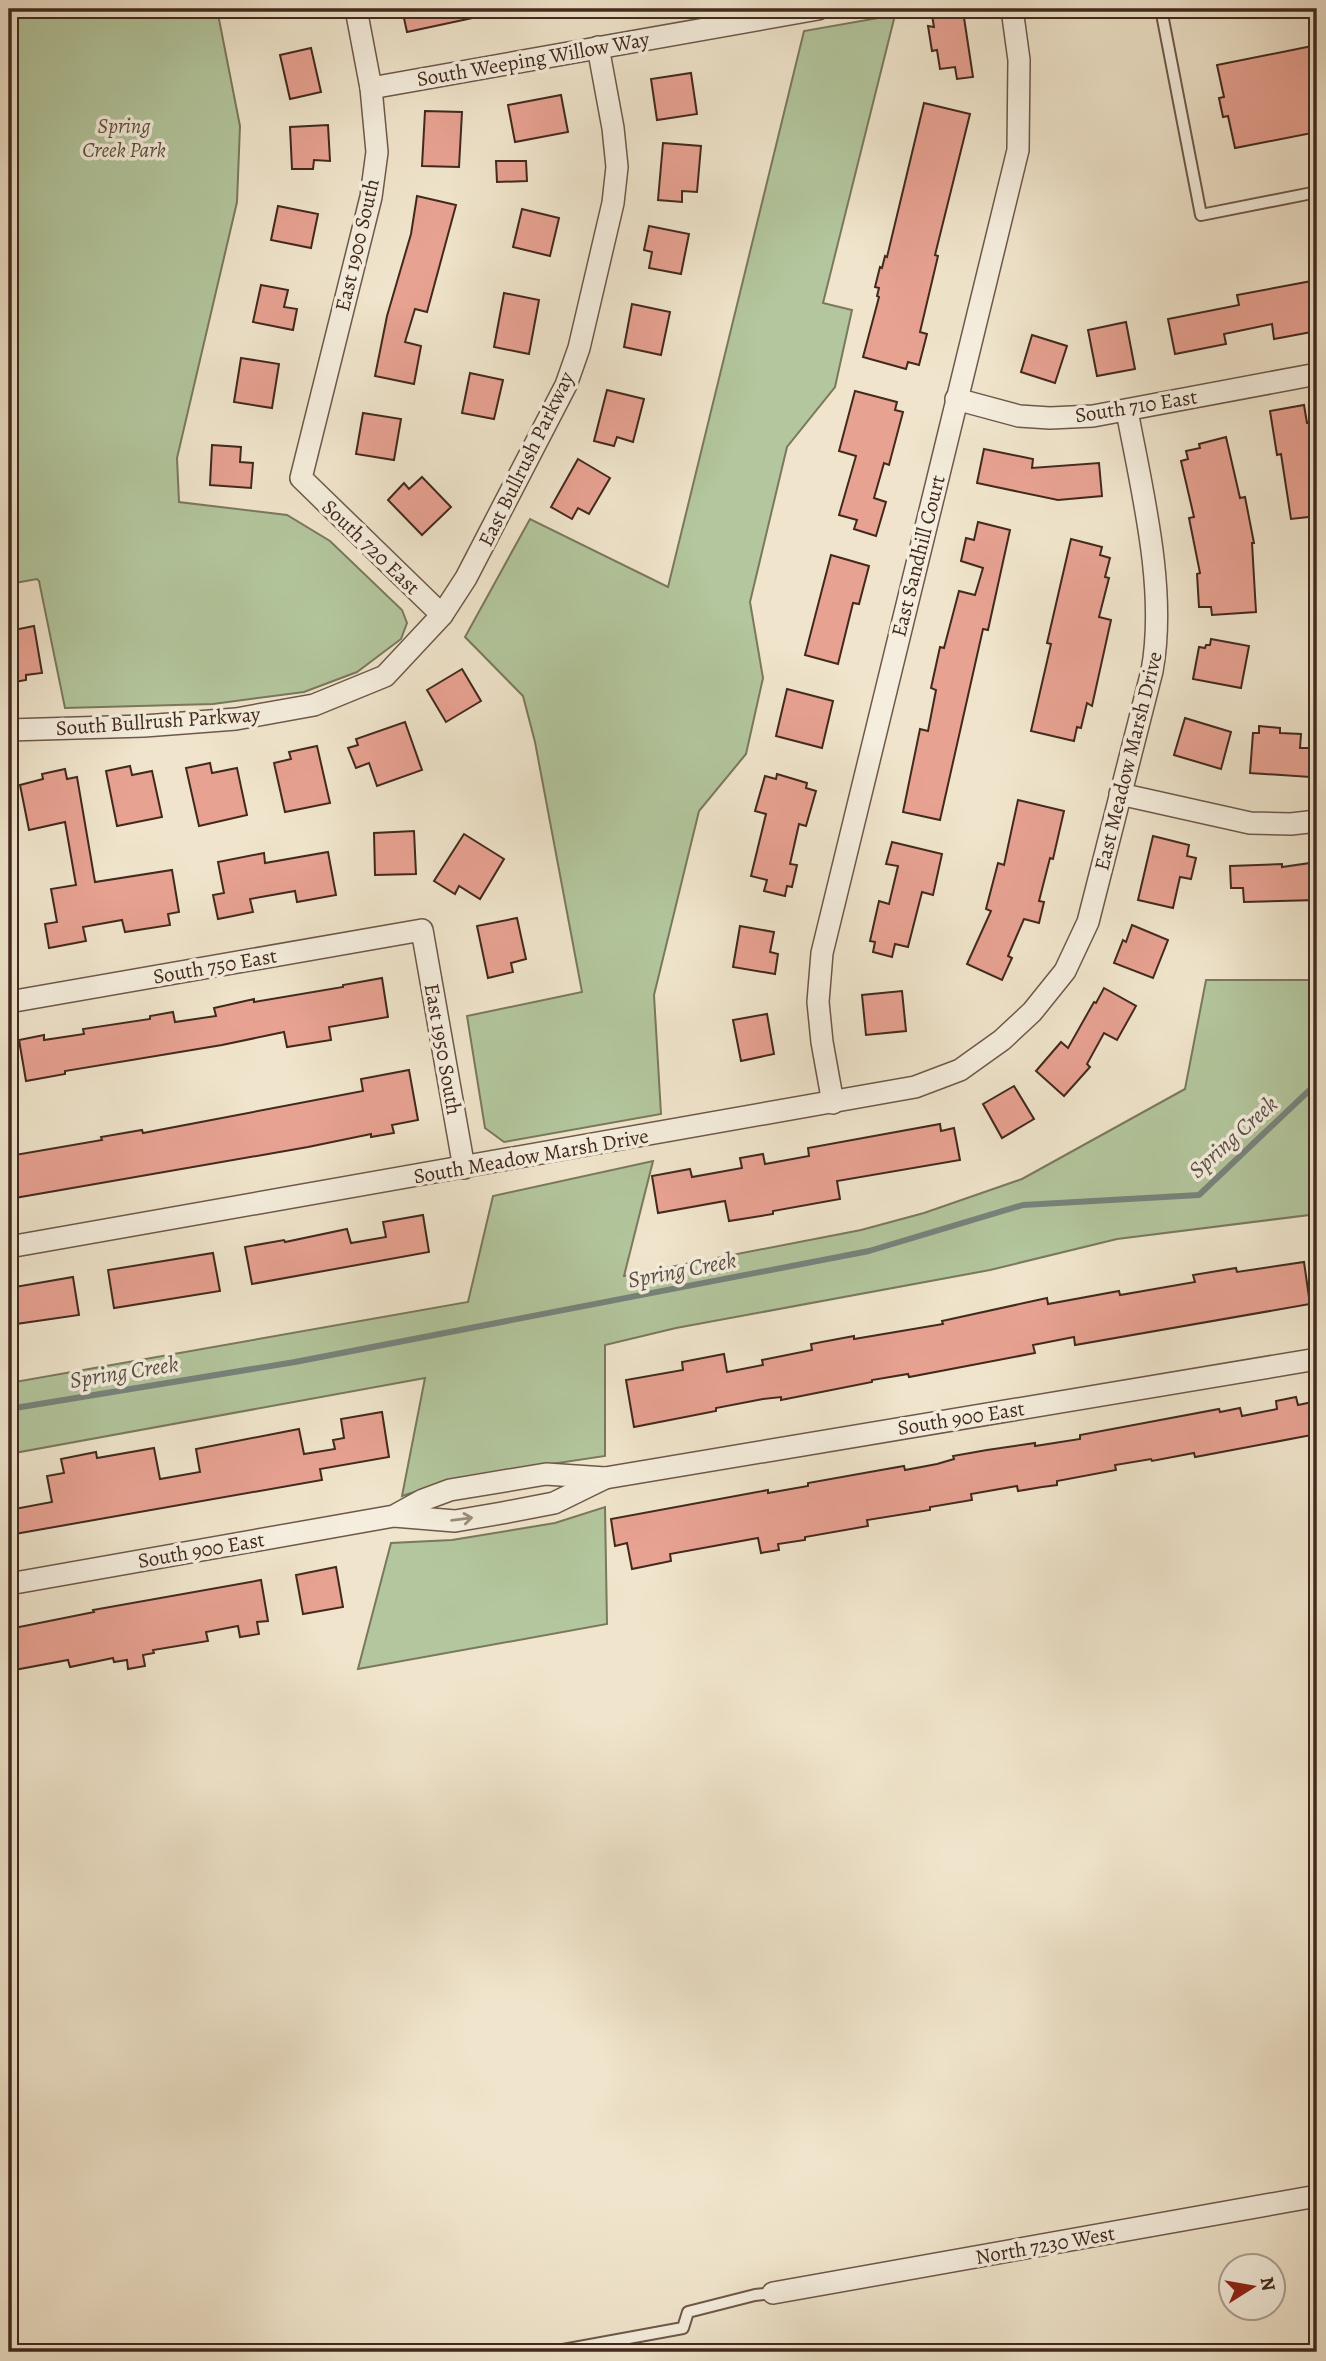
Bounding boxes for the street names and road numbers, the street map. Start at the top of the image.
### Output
street label: South Weeping Willow Way [415,25,652,93]
street label: East 1900 South [328,176,386,314]
street label: East Bullrush Parkway [471,366,581,551]
street label: South 710 East [1073,383,1199,429]
street label: East Sandhill Court [884,472,952,640]
street label: South 720 East [316,493,426,601]
street label: East Meadow Marsh Drive [1087,649,1169,873]
street label: South Bullrush Parkway [55,700,262,742]
street label: South 750 East [151,941,279,991]
street label: East 1950 South [418,981,468,1117]
street label: South Meadow Marsh Drive [411,1122,651,1190]
street label: South 900 East [896,1394,1027,1442]
street label: South 900 East [135,1525,267,1575]
street label: North 7230 West [973,2219,1117,2271]

